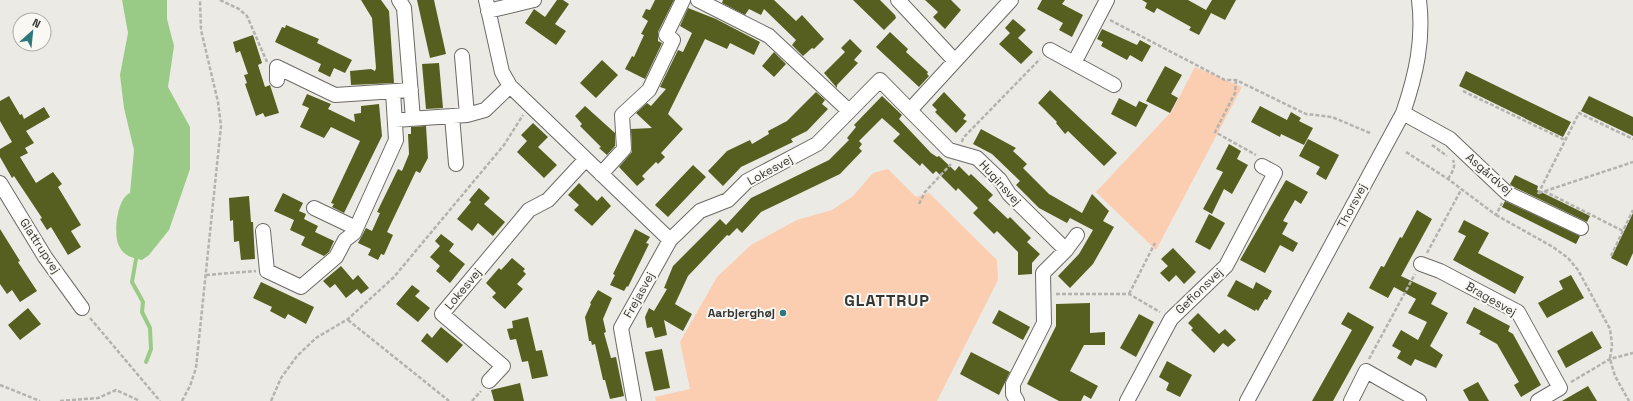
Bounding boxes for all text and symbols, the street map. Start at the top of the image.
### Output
north arrow [12,12,52,52]
text: N [30,15,43,31]
street label: Asgårdvej [1462,149,1516,199]
street label: Lokesvej [744,151,796,189]
street label: Huginsvej [975,157,1025,209]
street label: Thorsvej [1334,181,1370,231]
street label: Glattrupvej [16,215,64,277]
street label: Gefionsvej [1172,264,1226,318]
street label: Lokesvej [441,265,485,313]
street label: Frejasvej [620,269,658,321]
street label: Bragesvej [1463,278,1519,320]
district label: GLATTRUP [844,290,930,311]
place label: Aarbjerghøj [708,305,775,321]
marker: Aarbjerghøj [778,308,788,318]

